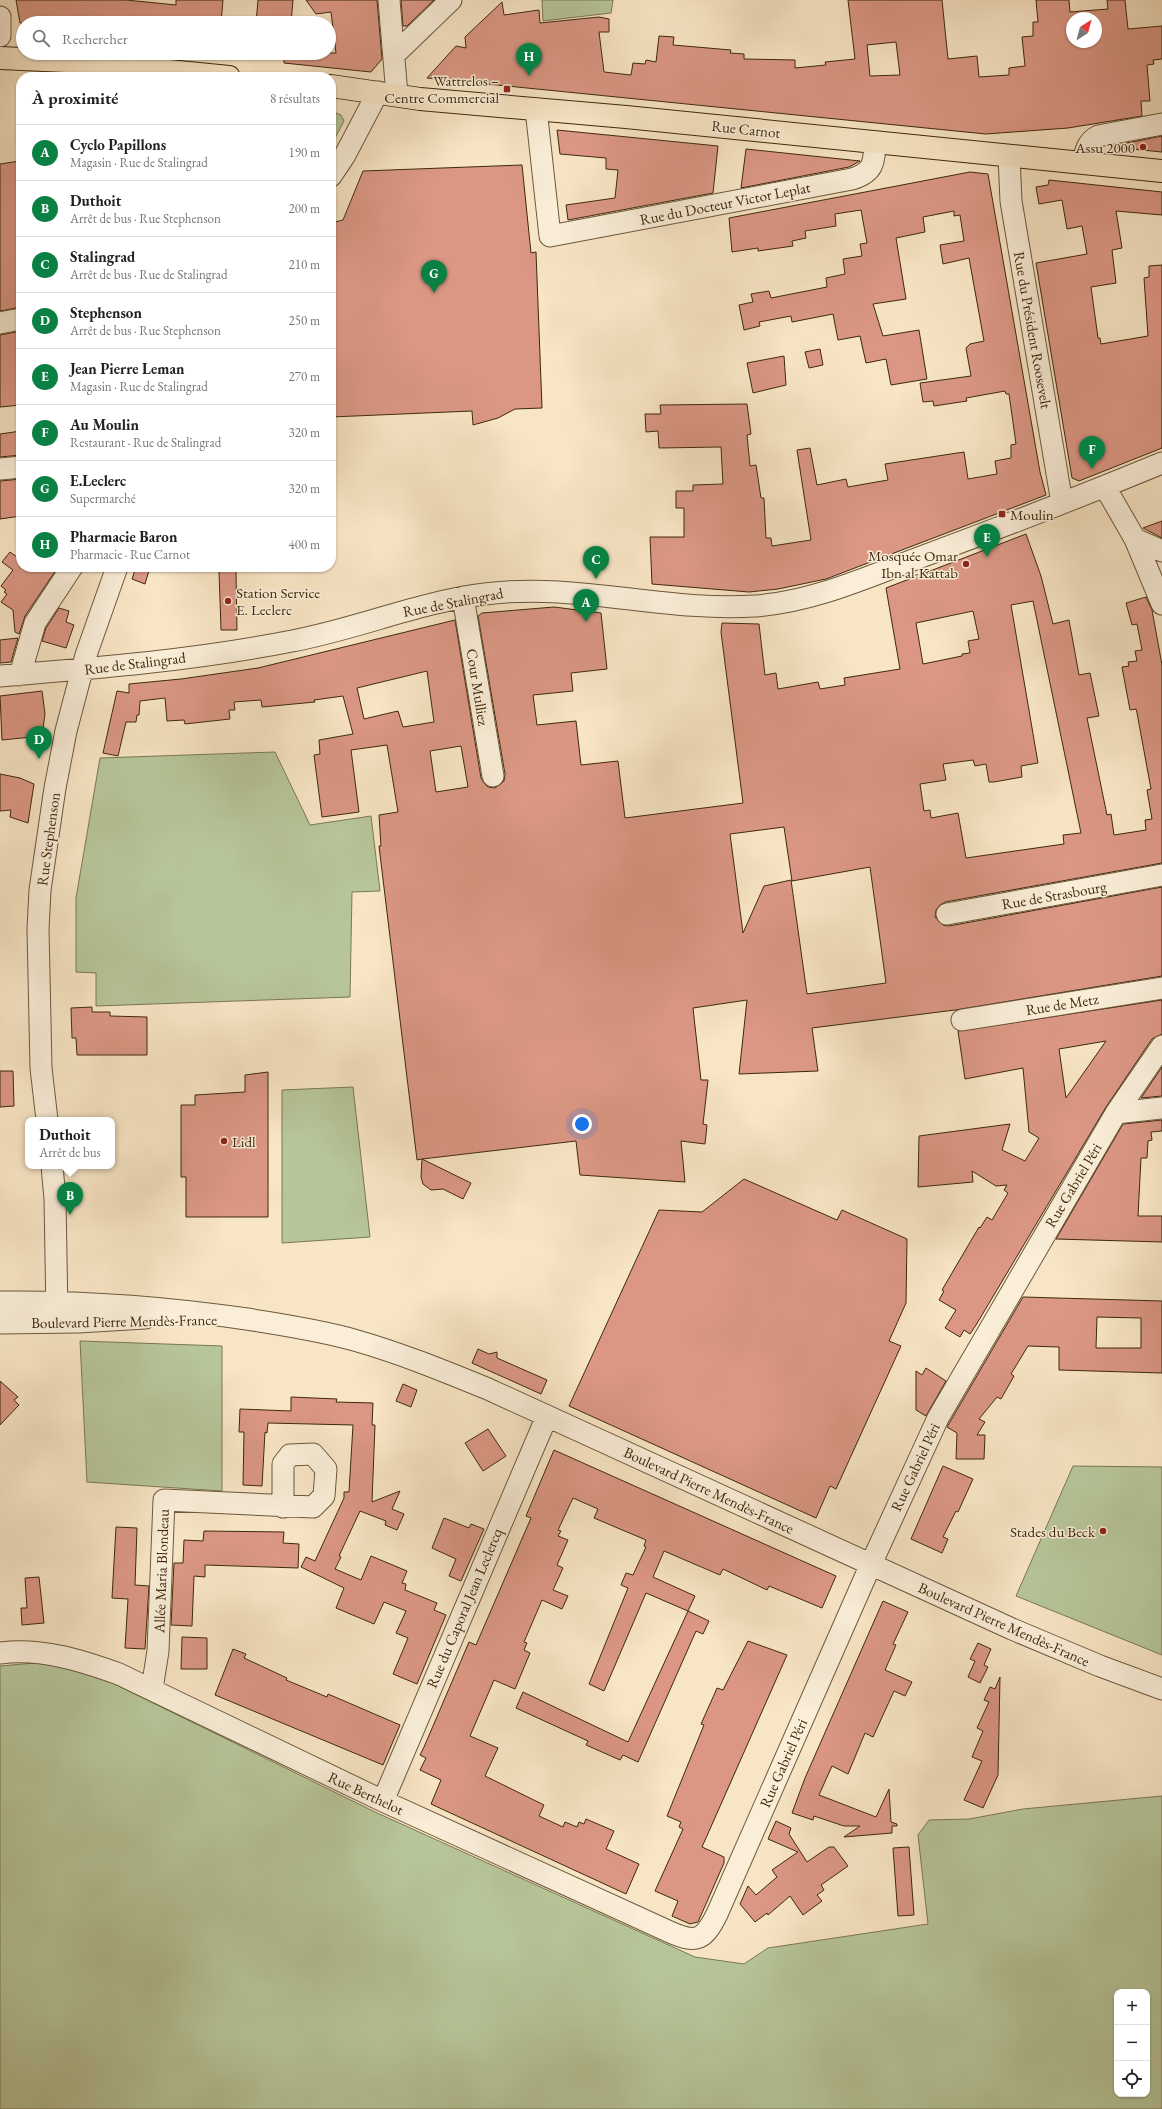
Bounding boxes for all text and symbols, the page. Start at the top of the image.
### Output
north arrow [1066,12,1102,48]
search box [16,16,336,60]
icon: search [30,27,52,49]
text: Rechercher [62,29,128,48]
pin: H [516,43,542,76]
place label: Wattrelos – Centre Commercial [384,71,499,107]
marker: Wattrelos – Centre Commercial [502,84,512,94]
text: À proximité [32,87,118,109]
text: 8 résultats [270,90,320,107]
street label: Rue Carnot [711,116,782,142]
text: Cyclo Papillons [70,135,166,154]
place label: Assu 2000 [1074,138,1135,157]
marker: Assu 2000 [1138,142,1148,152]
text: A [40,144,50,161]
text: 190 m [289,144,320,161]
text: Magasin · Rue de Stalingrad [70,154,208,171]
street label: Rue du Docteur Victor Leplat [638,177,812,229]
text: Duthoit [70,191,121,210]
text: B [41,200,49,217]
text: 200 m [289,200,320,217]
text: Arrêt de bus · Rue Stephenson [70,210,221,227]
text: Stalingrad [70,247,135,266]
street label: Rue du Président Roosevelt [1010,250,1056,410]
text: C [40,256,50,273]
text: 210 m [289,256,320,273]
pin: G [421,260,447,293]
text: Arrêt de bus · Rue de Stalingrad [70,266,228,283]
text: Stephenson [70,303,142,322]
text: D [40,312,50,329]
text: 250 m [289,312,320,329]
text: Arrêt de bus · Rue Stephenson [70,322,221,339]
text: Jean Pierre Leman [70,359,185,378]
text: E [41,368,49,385]
text: 270 m [289,368,320,385]
text: Magasin · Rue de Stalingrad [70,378,208,395]
text: Au Moulin [70,415,139,434]
text: F [41,424,49,441]
text: 320 m [289,424,320,441]
text: Restaurant · Rue de Stalingrad [70,434,221,451]
pin: F [1079,436,1105,469]
text: E.Leclerc [70,471,126,490]
text: G [40,480,50,497]
text: 320 m [289,480,320,497]
text: Supermarché [70,490,136,507]
place label: Moulin [1010,505,1054,524]
marker: Moulin [997,509,1007,519]
pin: E [974,524,1000,557]
text: Pharmacie Baron [70,527,177,546]
text: H [40,536,50,553]
text: 400 m [289,536,320,553]
text: Pharmacie · Rue Carnot [70,546,190,563]
pin: C [583,546,609,579]
place label: Mosquée Omar Ibn al-Kattab [868,546,958,582]
marker: Mosquée Omar Ibn al-Kattab [961,559,971,569]
place label: Station Service E. Leclerc [236,583,320,619]
street label: Rue de Stalingrad [401,583,505,621]
pin: A [573,589,599,622]
marker: Station Service E. Leclerc [223,596,233,606]
street label: Rue de Stalingrad [83,647,187,679]
street label: Cour Mulliez [463,647,494,727]
pin: D [26,726,52,759]
street label: Rue Stephenson [32,791,64,887]
street label: Rue de Strasbourg [1000,876,1108,914]
street label: Rue de Metz [1024,989,1100,1019]
your location [572,1114,592,1134]
popup [25,1117,115,1169]
text: Duthoit [39,1125,91,1144]
place label: Lidl [232,1132,256,1151]
marker: Lidl [219,1136,229,1146]
street label: Rue Gabriel Péri [1040,1139,1106,1231]
text: Arrêt de bus [39,1144,101,1161]
pin: B [57,1182,83,1215]
street label: Boulevard Pierre Mendès-France [31,1310,217,1332]
street label: Rue Gabriel Péri [886,1420,944,1514]
street label: Boulevard Pierre Mendès-France [621,1442,797,1538]
street label: Allée Maria Blondeau [149,1509,173,1634]
place label: Stades du Beck [1010,1522,1096,1541]
street label: Rue du Caporal Jean Leclercq [422,1525,506,1691]
marker: Stades du Beck [1098,1526,1108,1536]
street label: Boulevard Pierre Mendès-France [915,1578,1093,1671]
street label: Rue Gabriel Péri [755,1715,811,1810]
street label: Rue Berthelot [325,1767,407,1819]
map controls [1114,1989,1150,2097]
button: + [1114,1989,1150,2025]
button: − [1114,2025,1150,2061]
button: locate [1114,2061,1150,2097]

